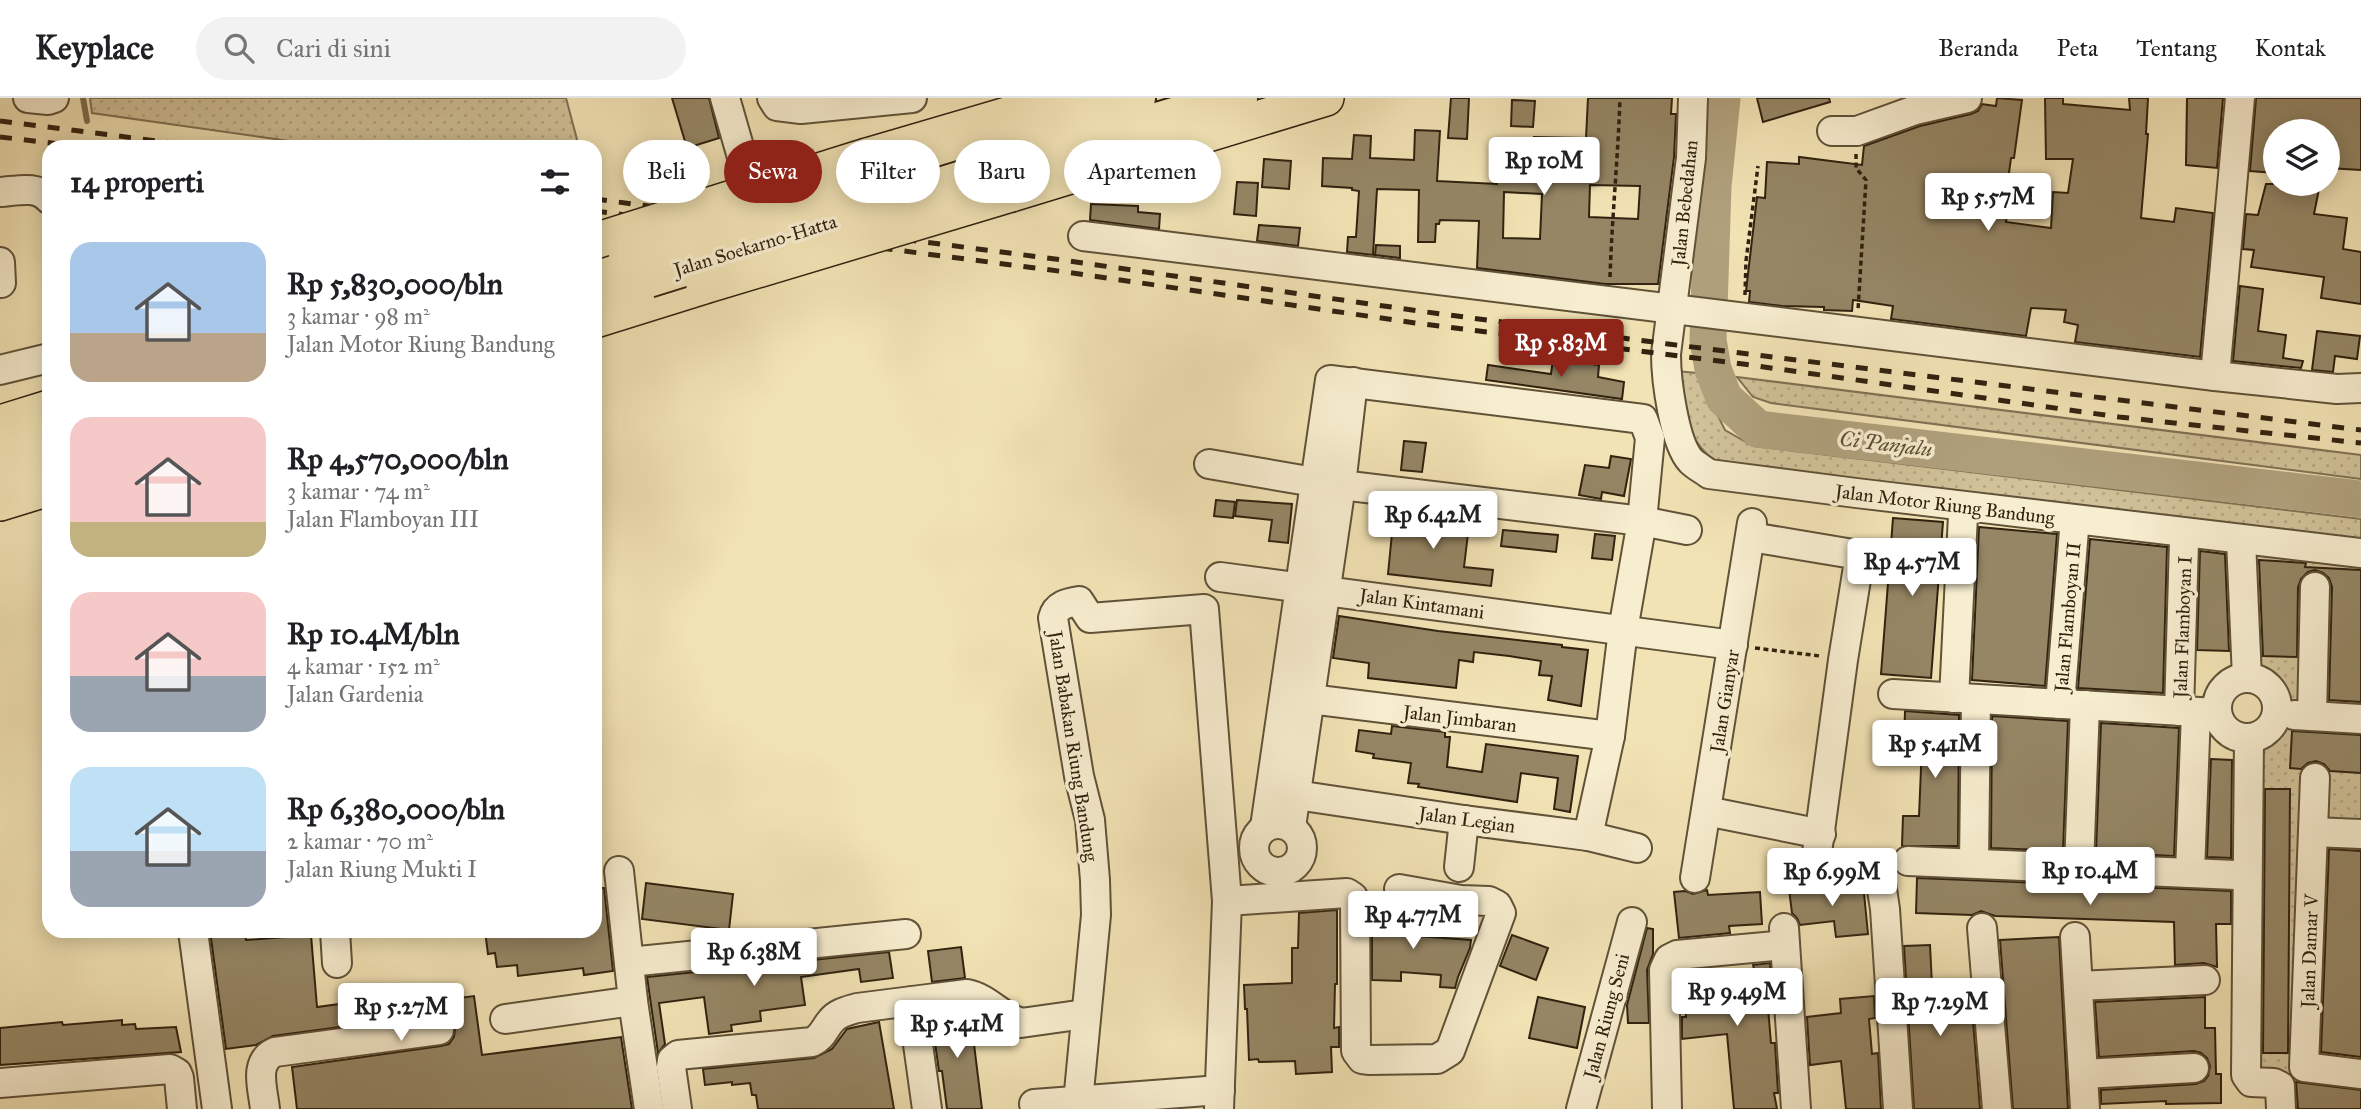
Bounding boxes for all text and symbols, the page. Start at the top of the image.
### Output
search box [196,17,686,80]
text: Keyplace [35,28,154,68]
icon: search [220,29,258,67]
text: Cari di sini [276,32,391,64]
text: Beranda [1938,33,2018,63]
text: Peta [2056,33,2098,63]
text: Tentang [2136,33,2216,63]
text: Kontak [2254,33,2326,63]
map controls [2263,119,2340,196]
button: layers [2263,119,2340,196]
pin: Rp 10M [1487,138,1601,197]
street label: Jalan Bebedahan [1666,139,1704,269]
chip: Beli [623,140,710,203]
chip: Sewa [724,140,822,203]
chip: Filter [836,140,940,203]
chip: Baru [954,140,1050,203]
chip: Apartemen [1064,140,1221,203]
text: Rp 10M [1505,146,1583,174]
icon: filters [536,163,574,201]
text: 14 properti [70,164,204,200]
pin: Rp 5.57M [1916,174,2060,233]
text: Rp 5.57M [1941,182,2035,210]
street label: Jalan Soekarno-Hatta [669,209,841,283]
text: Rp 5,830,000/bln [287,266,503,302]
icon: home [126,270,210,354]
text: 3 kamar · 98 m² [287,302,430,330]
pin: Rp 5.83M [1489,320,1633,379]
text: Rp 5.83M [1515,328,1607,356]
text: Jalan Motor Riung Bandung [287,330,554,358]
water label: Ci Panjalu [1838,425,1934,463]
text: Rp 4,570,000/bln [287,441,509,477]
icon: home [126,445,210,529]
text: 3 kamar · 74 m² [287,477,430,505]
street label: Jalan Motor Riung Bandung [1832,479,2056,530]
pin: Rp 6.42M [1361,491,1505,551]
text: Rp 6.42M [1384,500,1482,528]
text: Jalan Flamboyan III [287,505,479,533]
pin: Rp 4.57M [1840,538,1984,598]
street label: Jalan Flamboyan II [2049,541,2087,695]
text: Rp 4.57M [1863,547,1961,575]
street label: Jalan Flamboyan I [2168,555,2197,701]
street label: Jalan Kintamani [1356,583,1486,625]
text: Rp 10.4M/bln [287,616,460,652]
icon: home [126,620,210,704]
street label: Jalan Babakan Riung Bandung [1043,627,1103,863]
street label: Jalan Gianyar [1705,647,1745,756]
text: 4 kamar · 152 m² [287,652,440,680]
text: Jalan Gardenia [287,680,423,708]
street label: Jalan Jimbaran [1400,700,1518,738]
pin: Rp 5.41M [1863,720,2007,780]
text: Rp 5.41M [1888,729,1982,757]
text: Rp 6,380,000/bln [287,791,505,827]
icon: home [126,795,210,879]
street label: Jalan Legian [1415,801,1517,839]
text: 2 kamar · 70 m² [287,827,433,855]
pin: Rp 6.99M [1760,848,1904,908]
pin: Rp 10.4M [2018,848,2162,907]
text: Jalan Riung Mukti I [287,855,477,883]
text: Rp 10.4M [2042,856,2138,884]
text: Rp 6.99M [1783,857,1881,885]
pin: Rp 4.77M [1341,892,1485,951]
street label: Jalan Damar V [2296,893,2324,1011]
text: Rp 4.77M [1364,900,1462,928]
pin: Rp 6.38M [682,928,826,988]
text: Rp 6.38M [707,937,801,965]
street label: Jalan Riung Seni [1578,951,1635,1084]
pin: Rp 9.49M [1665,968,1809,1028]
text: Rp 9.49M [1688,977,1786,1005]
pin: Rp 7.29M [1868,978,2012,1038]
pin: Rp 5.27M [329,984,473,1043]
text: Rp 7.29M [1892,987,1988,1015]
text: Rp 5.27M [354,992,448,1020]
pin: Rp 5.41M [885,1000,1029,1060]
text: Rp 5.41M [910,1009,1004,1037]

